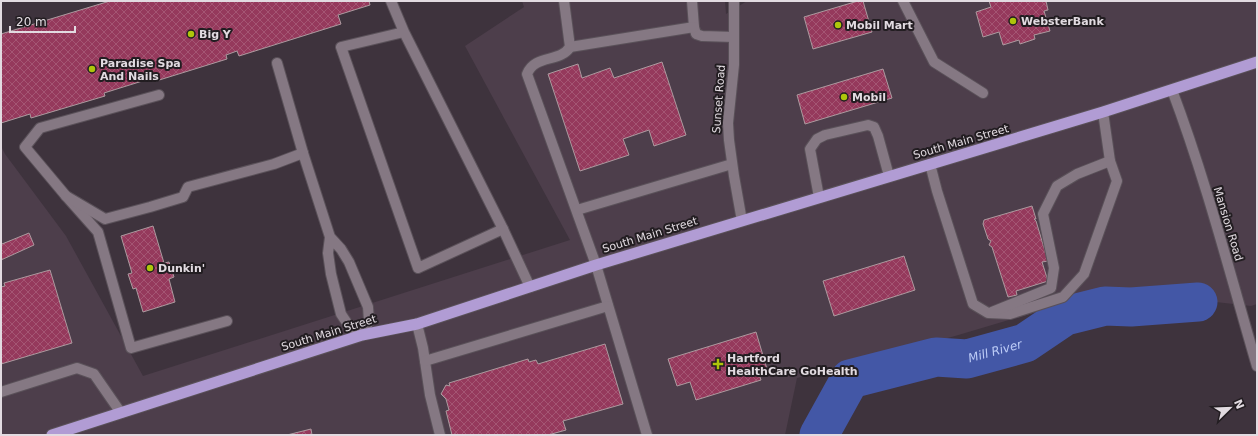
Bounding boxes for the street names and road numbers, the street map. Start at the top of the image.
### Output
street label: Sunset Road [710,64,728,134]
street label: South Main Street [912,122,1011,162]
street label: Mansion Road [1211,185,1245,263]
street label: South Main Street [601,214,700,256]
street label: South Main Street [280,312,379,354]

